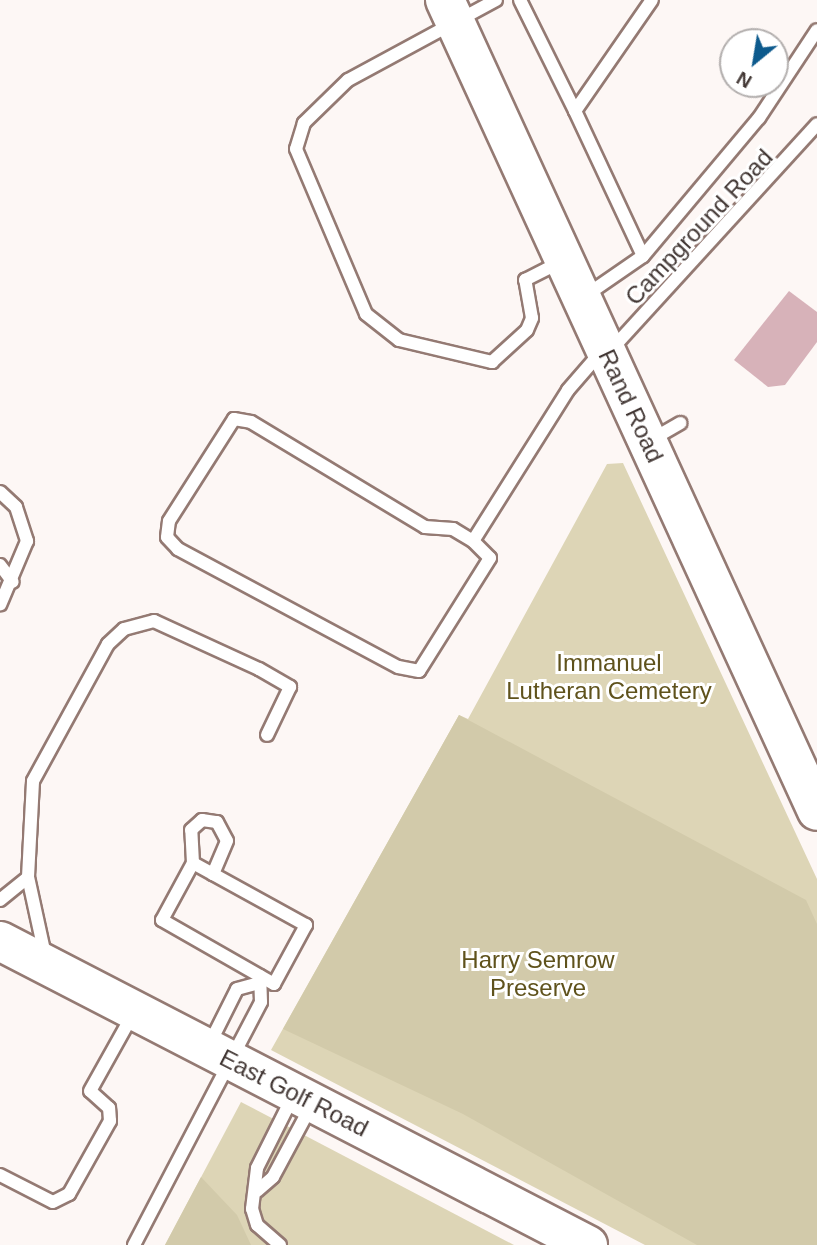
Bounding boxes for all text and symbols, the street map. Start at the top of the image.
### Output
north arrow [719,28,789,98]
text: N [733,67,755,92]
street label: Campground Road [619,143,779,311]
street label: Rand Road [592,345,670,467]
park label: Immanuel Lutheran Cemetery [506,649,712,705]
park label: Harry Semrow Preserve [461,946,615,1002]
street label: East Golf Road [215,1043,373,1143]

